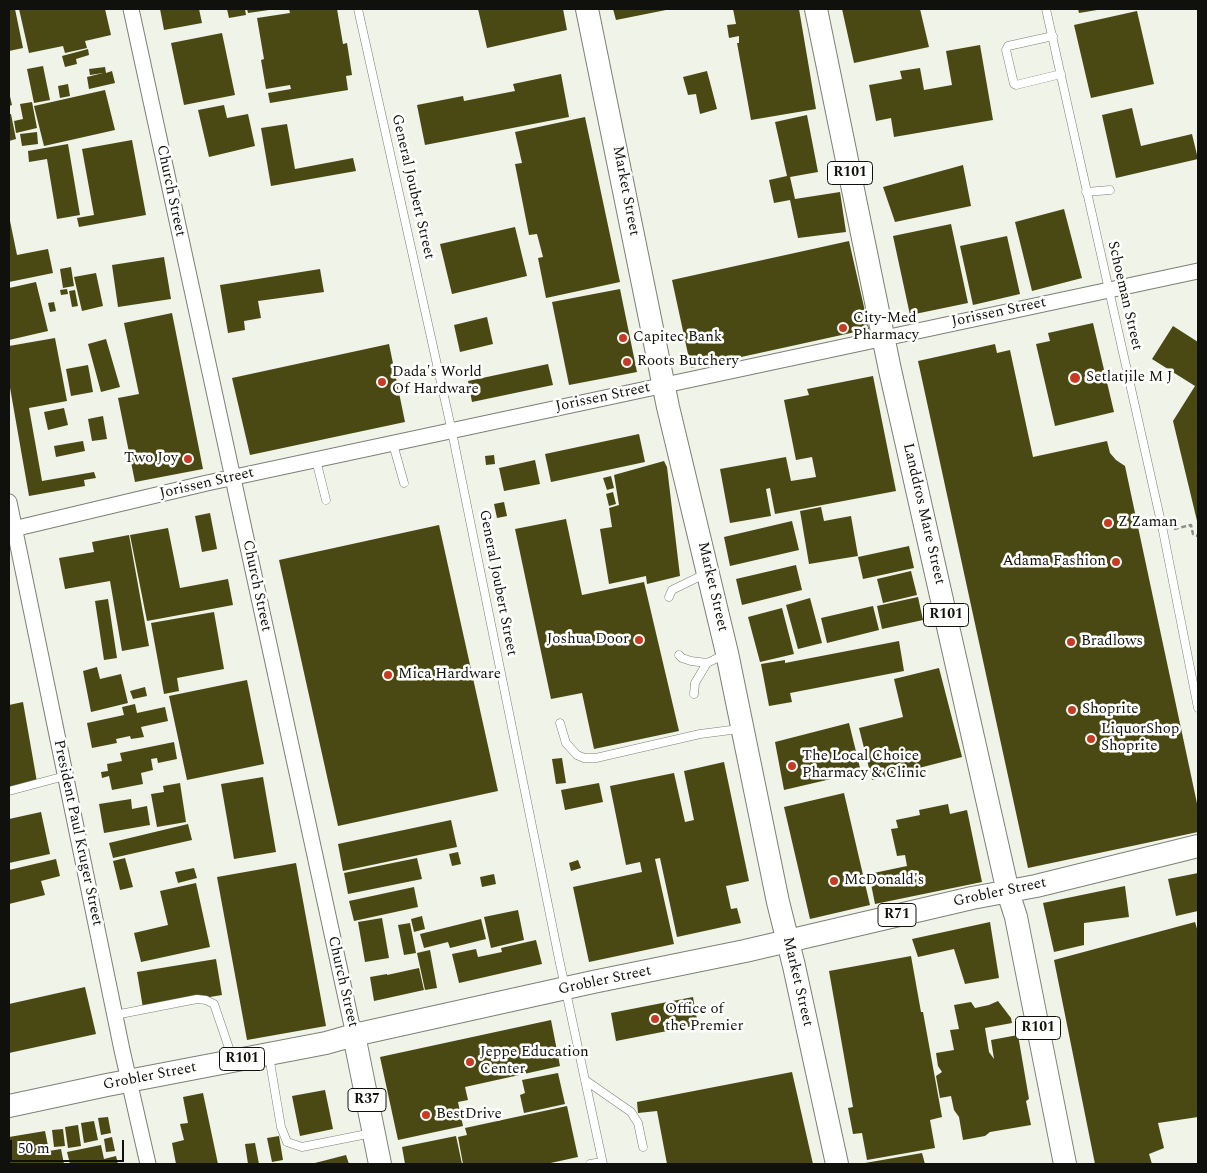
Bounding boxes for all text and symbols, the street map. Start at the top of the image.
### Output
street label: General Joubert Street [387,113,437,261]
street label: Church Street [152,144,188,238]
street label: Market Street [607,144,643,238]
road number: R101 [828,162,872,184]
street label: Schoeman Street [1103,240,1145,352]
street label: Jorissen Street [950,294,1048,332]
place label: City-Med Pharmacy [853,310,919,345]
marker: City-Med Pharmacy [837,322,849,334]
place label: Capitec Bank [633,329,722,347]
marker: Capitec Bank [617,332,629,344]
place label: Roots Butchery [637,353,739,371]
marker: Roots Butchery [621,356,633,368]
place label: Dada's World Of Hardware [392,364,482,399]
place label: Setlatjile M J [1086,369,1173,387]
marker: Setlatjile M J [1068,371,1082,385]
marker: Dada's World Of Hardware [376,376,388,388]
street label: Jorissen Street [554,379,652,417]
street label: Landdros Mare Street [898,442,948,586]
place label: Two Joy [124,450,178,468]
marker: Two Joy [182,453,194,465]
street label: Jorissen Street [158,464,256,504]
street label: General Joubert Street [474,508,520,658]
place label: Z Zaman [1118,514,1177,532]
marker: Z Zaman [1102,517,1114,529]
street label: Church Street [238,539,274,633]
street label: Market Street [693,540,731,634]
place label: Adama Fashion [1003,553,1106,571]
marker: Adama Fashion [1110,556,1122,568]
road number: R101 [924,604,968,626]
place label: Joshua Door [547,631,629,649]
place label: Bradlows [1081,633,1143,651]
marker: Joshua Door [633,634,645,646]
marker: Bradlows [1065,636,1077,648]
place label: Mica Hardware [398,666,501,684]
marker: Mica Hardware [382,669,394,681]
place label: Shoprite [1082,701,1139,719]
marker: Shoprite [1066,704,1078,716]
place label: LiquorShop Shoprite [1101,721,1179,756]
marker: LiquorShop Shoprite [1085,733,1097,745]
street label: President Paul Kruger Street [48,738,106,928]
place label: The Local Choice Pharmacy & Clinic [802,748,927,783]
marker: The Local Choice Pharmacy & Clinic [786,760,798,772]
place label: McDonald's [844,872,924,890]
street label: Grobler Street [952,874,1048,912]
marker: McDonald's [828,875,840,887]
road number: R71 [878,904,916,926]
street label: Church Street [323,935,361,1029]
street label: Market Street [778,935,816,1029]
street label: Grobler Street [557,962,653,1000]
place label: Office of the Premier [665,1001,743,1036]
marker: Office of the Premier [649,1013,661,1025]
road number: R101 [1016,1016,1060,1040]
place label: Jeppe Education Center [480,1044,589,1079]
road number: R101 [220,1048,264,1070]
marker: Jeppe Education Center [464,1056,476,1068]
street label: Grobler Street [102,1059,198,1095]
road number: R37 [348,1088,386,1112]
place label: BestDrive [436,1106,502,1124]
marker: BestDrive [420,1109,432,1121]
scale bar [12,1130,126,1162]
text: 50 m [18,1137,50,1160]

